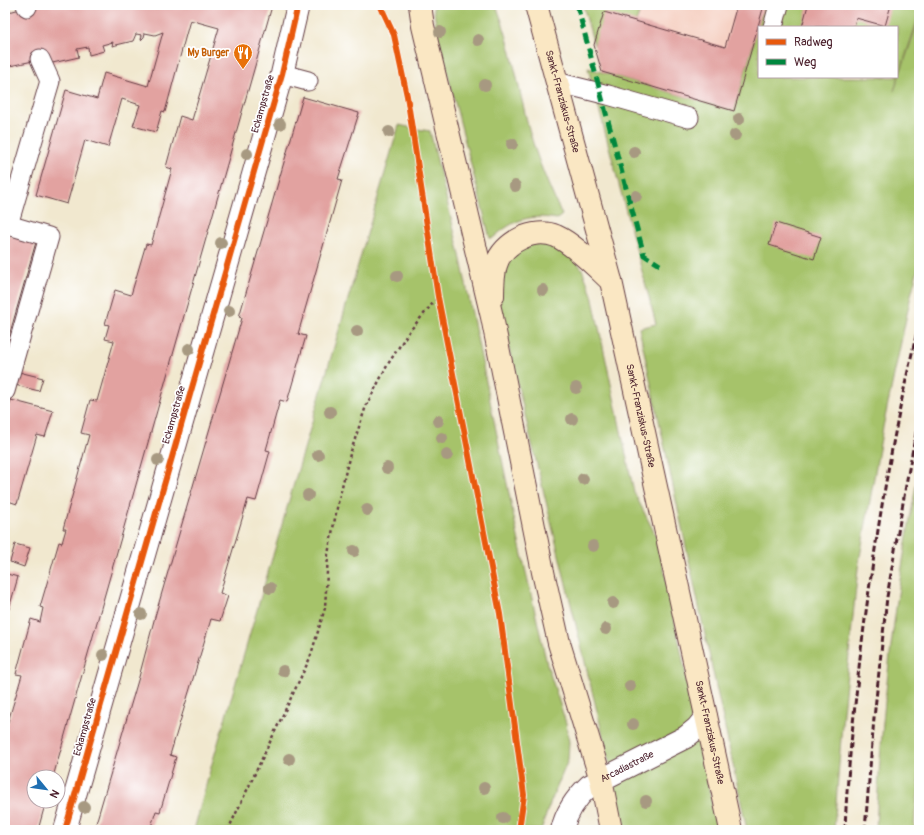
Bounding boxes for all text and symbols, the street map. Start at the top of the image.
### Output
legend [758,26,898,78]
text: Radweg [794,35,832,50]
restaurant icon: My Burger [232,42,254,70]
place label: My Burger [188,47,229,59]
street label: Sankt-Franziskus-Straße [543,49,582,154]
text: Weg [794,55,816,70]
street label: Eckampstraße [249,74,277,134]
street label: Sankt-Franziskus-Straße [623,363,658,469]
street label: Eckampstraße [160,385,188,445]
street label: Sankt-Franziskus-Straße [692,679,727,785]
street label: Eckampstraße [71,697,99,757]
street label: Arcadiastraße [598,748,656,785]
north arrow [26,769,66,809]
text: N [47,787,62,801]

